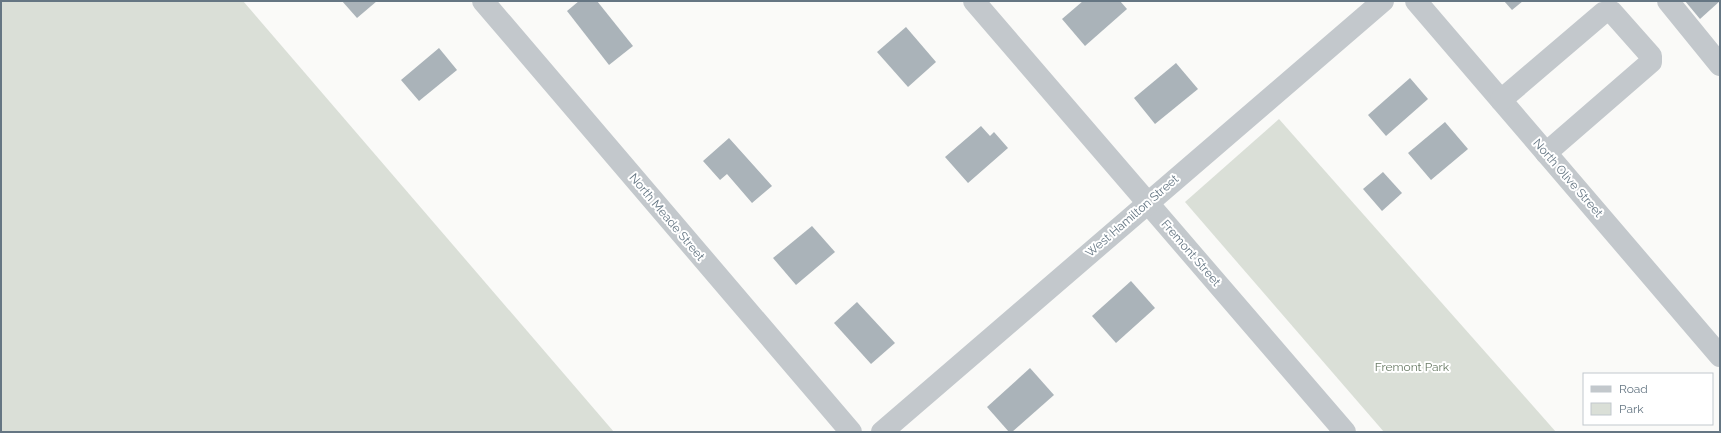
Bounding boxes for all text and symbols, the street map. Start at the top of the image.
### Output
street label: North Olive Street [1530,136,1606,220]
street label: North Meade Street [626,171,708,263]
street label: West Hamilton Street [1083,172,1181,260]
street label: Fremont Street [1158,217,1224,289]
park label: Fremont Park [1375,360,1450,374]
legend [1583,373,1713,425]
text: Road [1619,382,1648,396]
text: Park [1619,402,1644,416]

